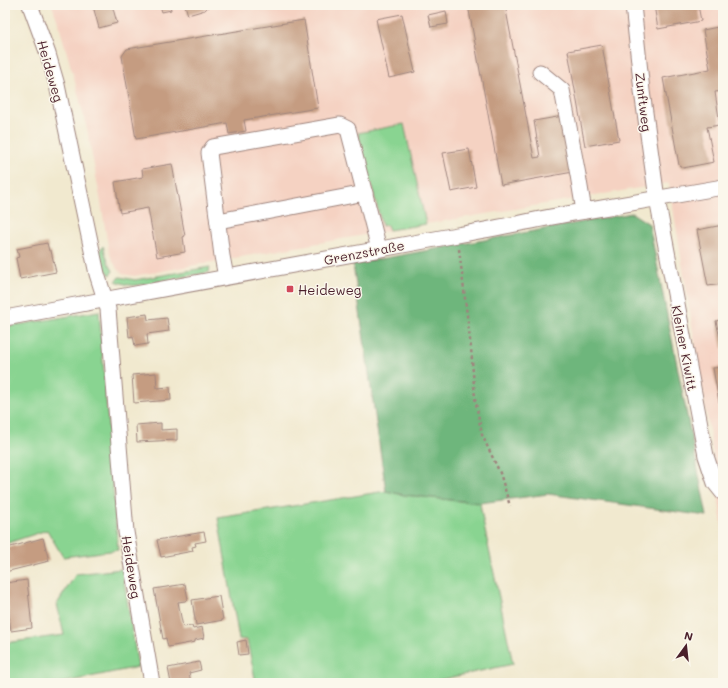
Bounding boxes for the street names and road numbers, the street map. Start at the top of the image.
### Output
street label: Heideweg [34,38,68,104]
street label: Zunftweg [632,71,656,133]
street label: Grenzstraße [322,236,406,268]
street label: Kleiner Kiwitt [668,304,702,392]
street label: Heideweg [119,534,145,600]

